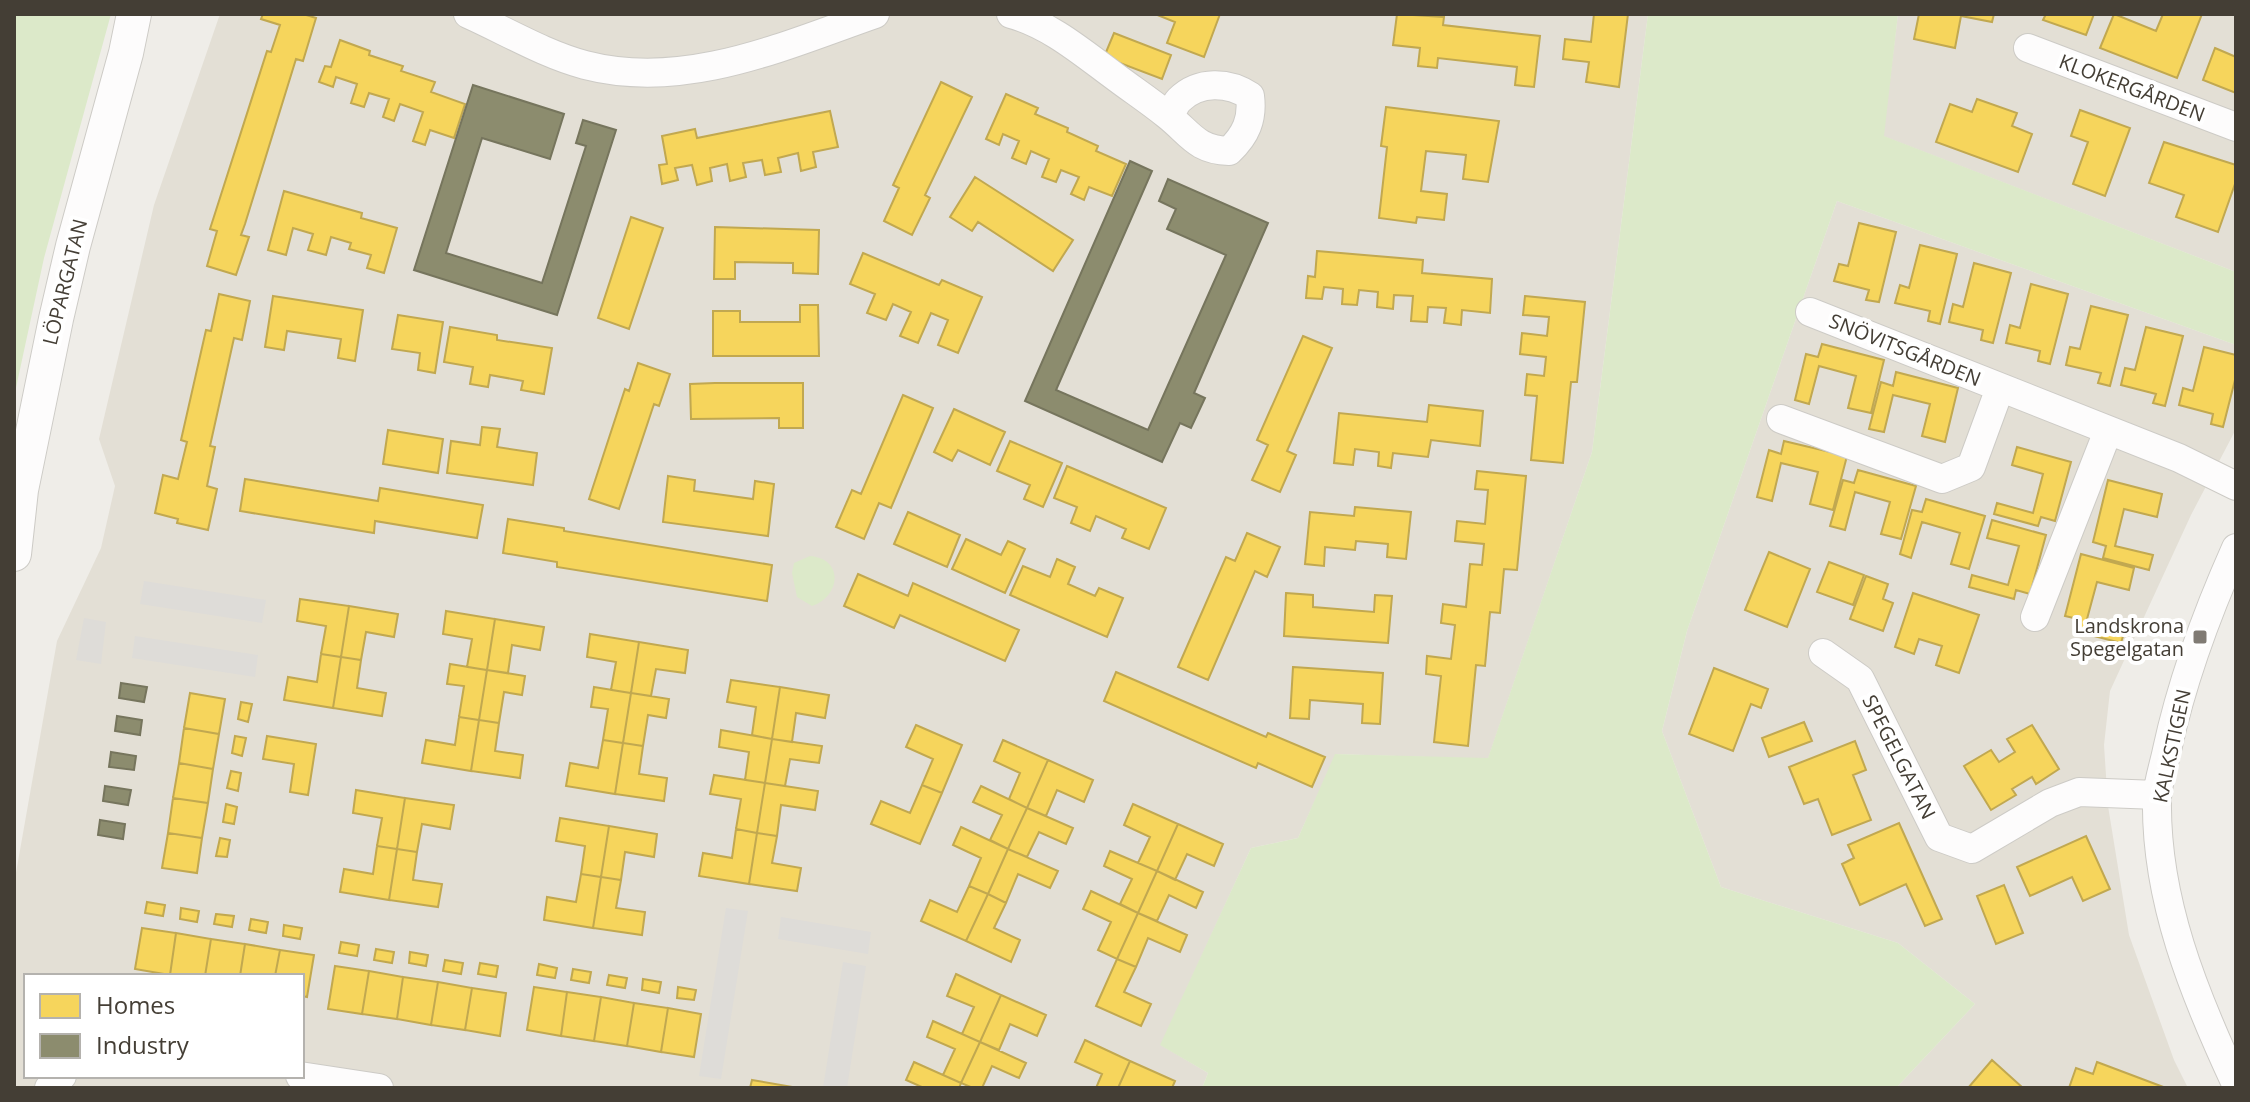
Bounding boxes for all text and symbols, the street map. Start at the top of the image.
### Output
street label: KLOKERGÅRDEN [2055,47,2209,128]
street label: LÖPARGATAN [36,216,93,348]
street label: SNÖVITSGÅRDEN [1825,307,1985,392]
place label: Landskrona Spegelgatan [2070,612,2184,662]
marker: Landskrona Spegelgatan [2191,628,2209,646]
street label: KALKSTIGEN [2146,686,2197,805]
street label: SPEGELGATAN [1857,690,1942,824]
legend [24,974,304,1078]
text: Homes [96,988,175,1021]
text: Industry [96,1028,190,1061]

